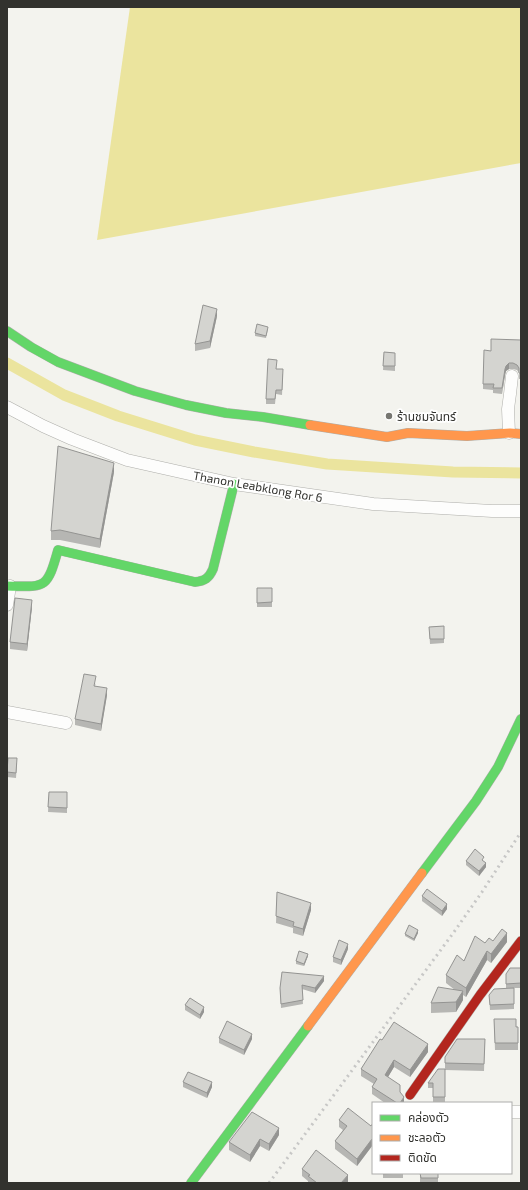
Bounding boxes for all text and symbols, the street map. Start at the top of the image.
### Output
place label: ร้านชมจันทร์ [397,409,457,423]
marker: ร้านชมจันทร์ [384,411,394,421]
street label: Thanon Leabklong Ror 6 [192,468,324,504]
legend [372,1102,512,1174]
text: คล่องตัว [408,1110,449,1124]
text: ชะลอตัว [408,1130,446,1144]
text: ติดขัด [408,1150,437,1164]

